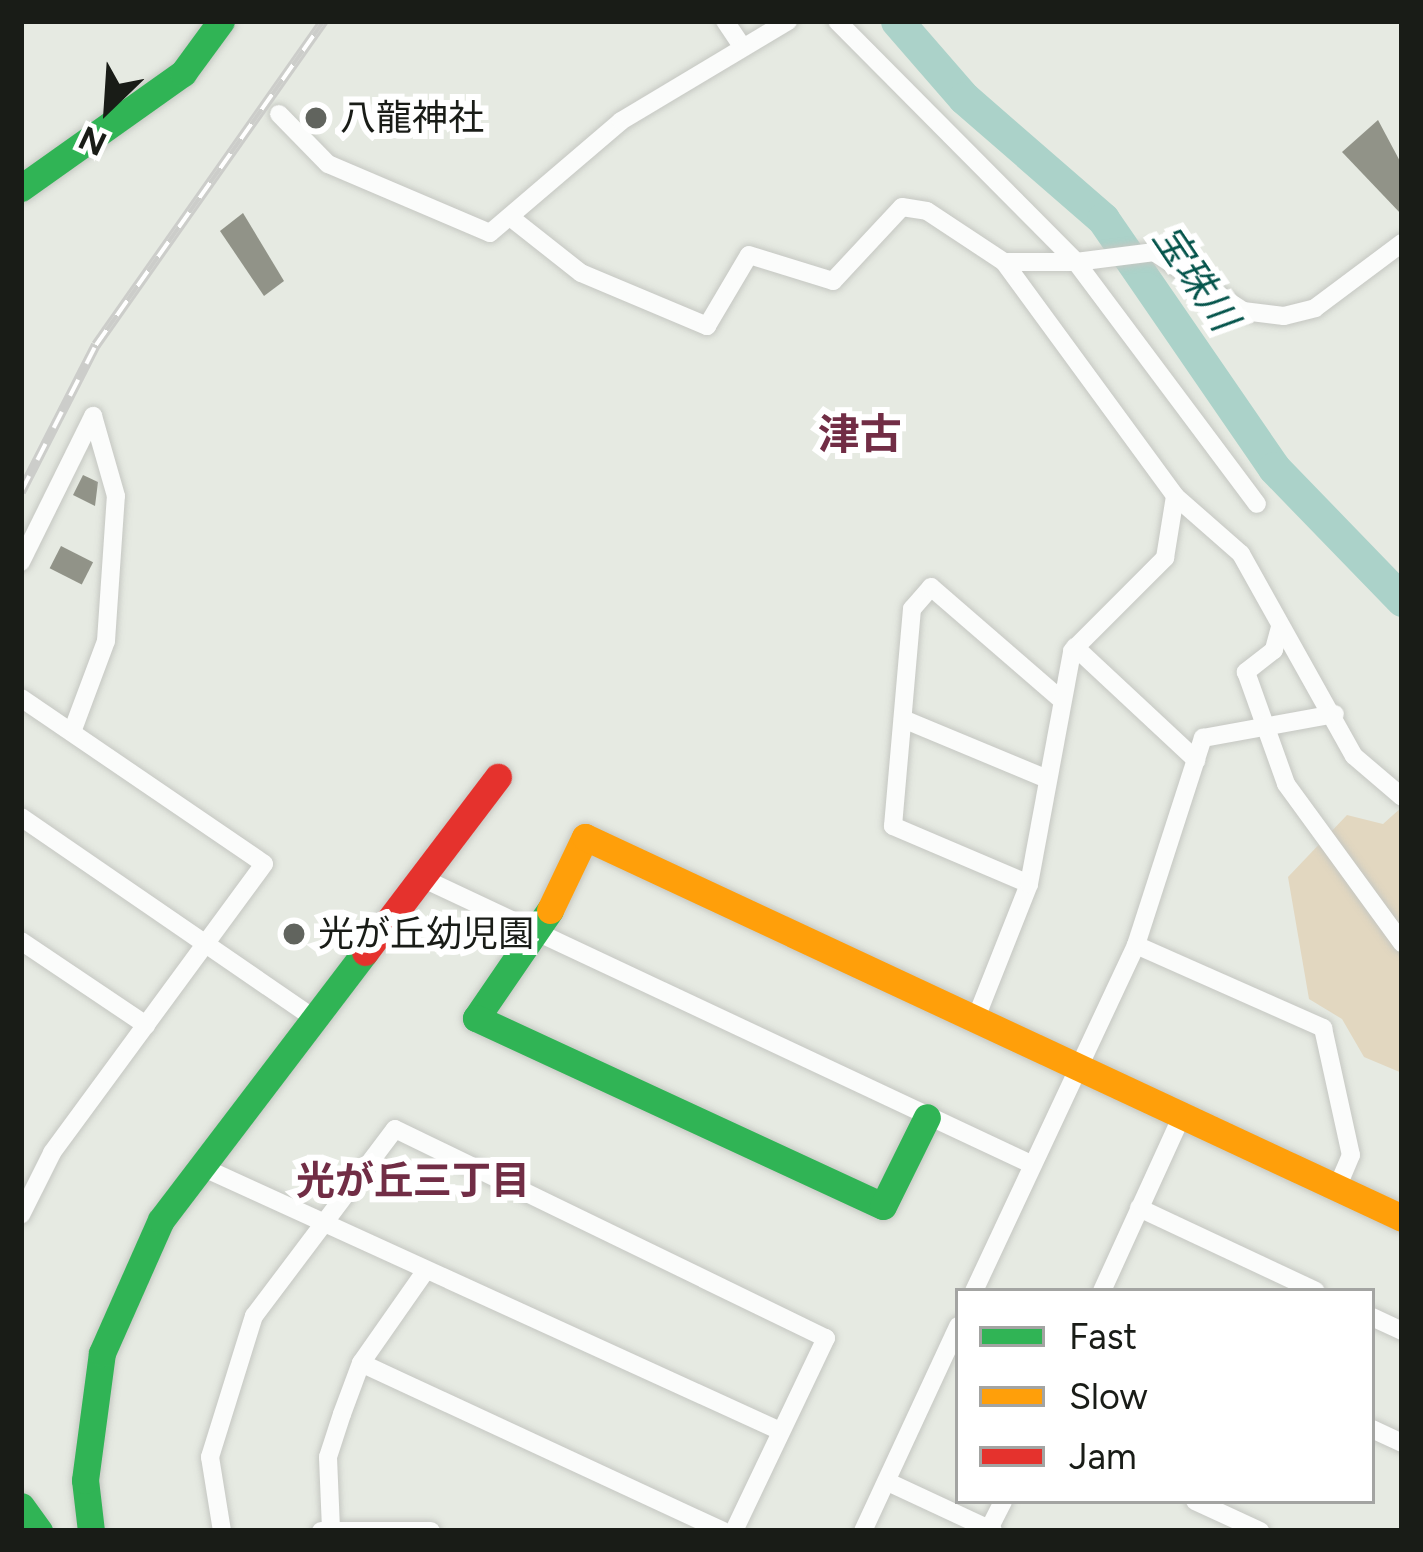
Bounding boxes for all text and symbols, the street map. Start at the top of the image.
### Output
north arrow [48,48,168,168]
place label: 八龍神社 [340,96,484,140]
marker: 八龍神社 [303,105,329,131]
text: N [73,118,112,164]
water label: 宝珠川 [1143,216,1247,340]
district label: 津古 [818,410,902,460]
place label: 光が丘幼児園 [318,912,534,956]
marker: 光が丘幼児園 [281,921,307,947]
district label: 光が丘三丁目 [296,1158,530,1204]
legend [955,1288,1375,1504]
text: Fast [1069,1315,1137,1358]
text: Slow [1069,1375,1148,1418]
text: Jam [1069,1435,1137,1478]

